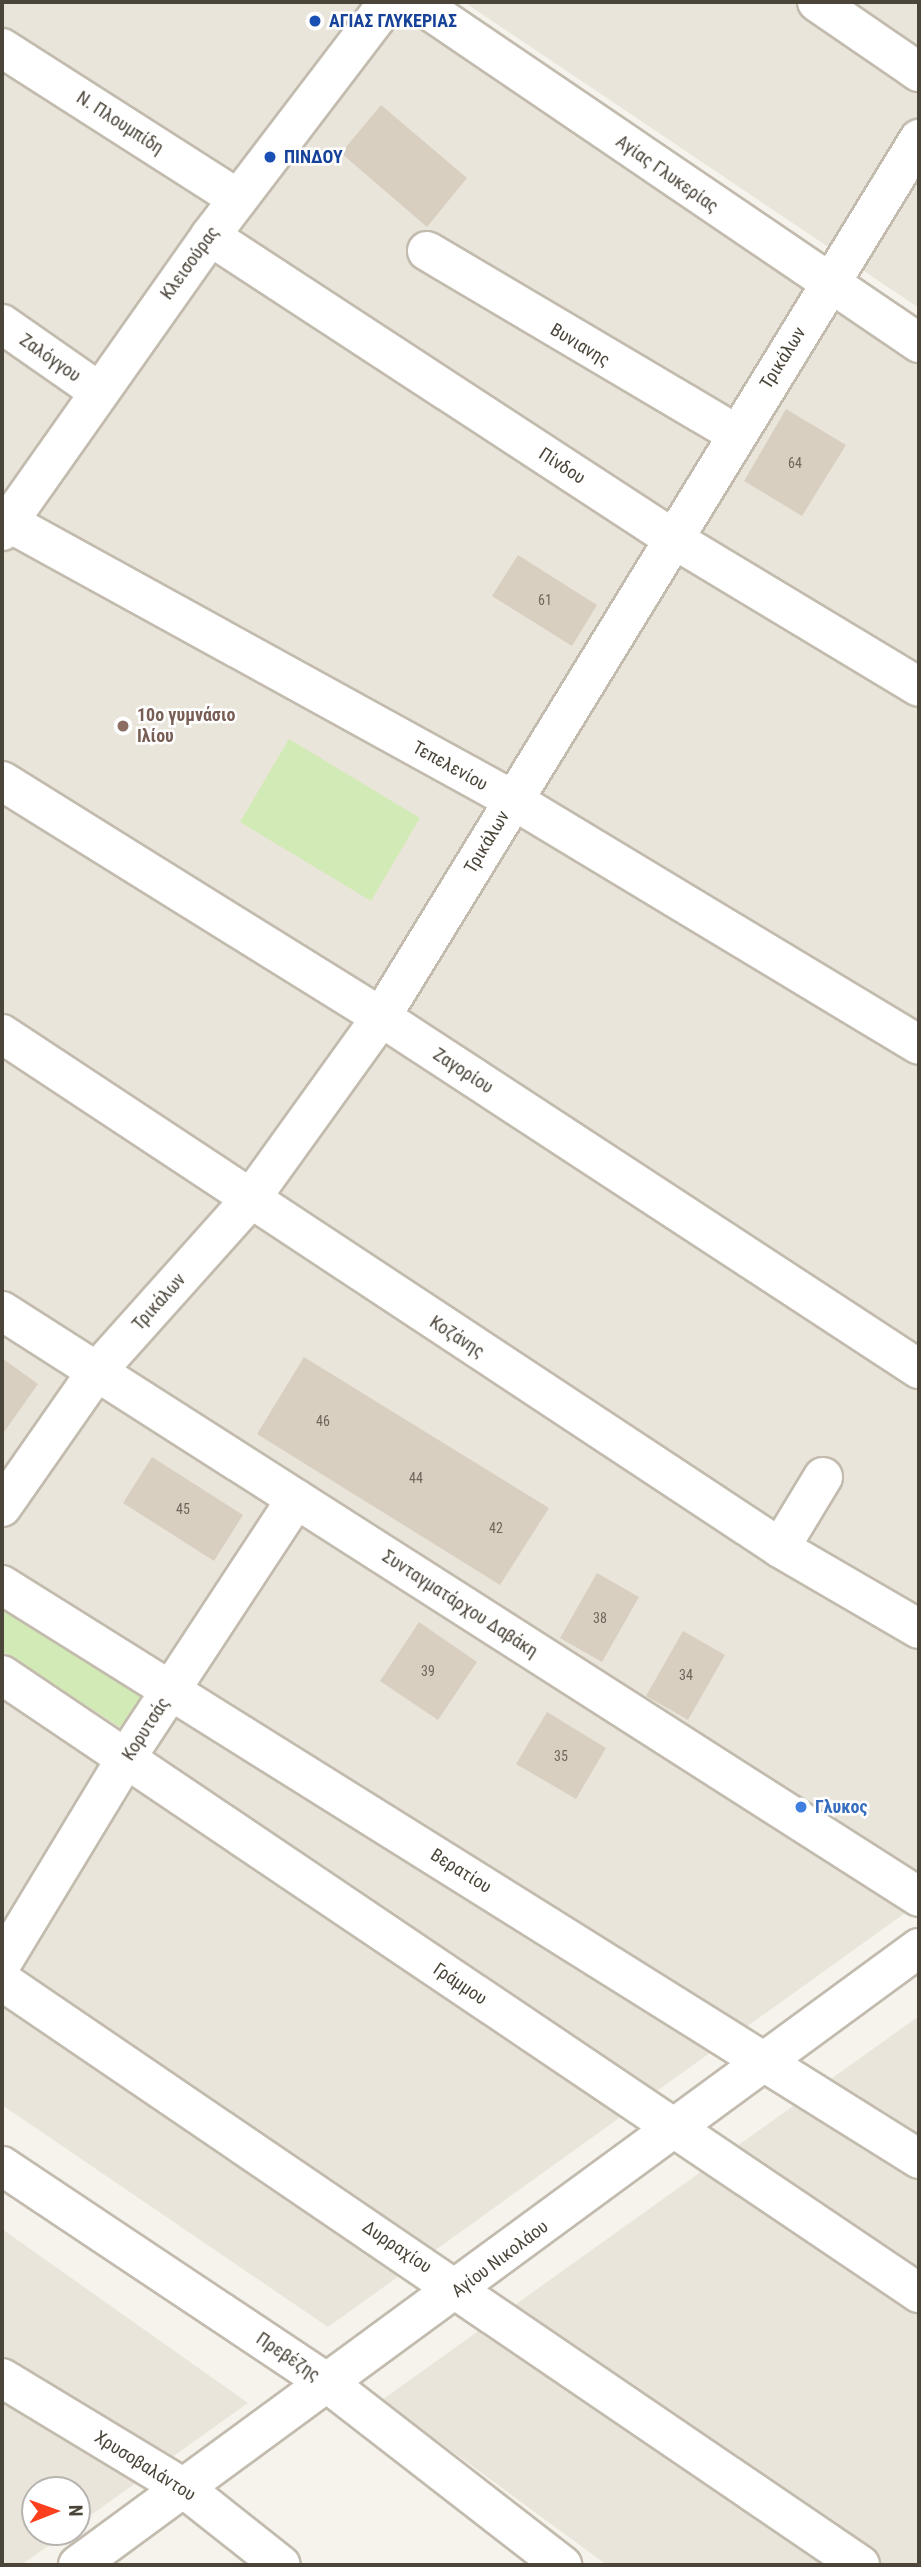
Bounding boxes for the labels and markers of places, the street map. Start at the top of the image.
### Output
place label: ΑΓΙΑΣ ΓΛΥΚΕΡΙΑΣ [329,10,457,32]
marker: ΑΓΙΑΣ ΓΛΥΚΕΡΙΑΣ [307,13,323,29]
place label: ΠΙΝΔΟΥ [284,146,343,168]
marker: ΠΙΝΔΟΥ [262,149,278,165]
place label: 10ο γυμνάσιο Ιλίου [137,705,236,748]
marker: 10ο γυμνάσιο Ιλίου [115,718,131,734]
place label: Γλυκος [815,1796,868,1818]
marker: Γλυκος [793,1799,809,1815]

